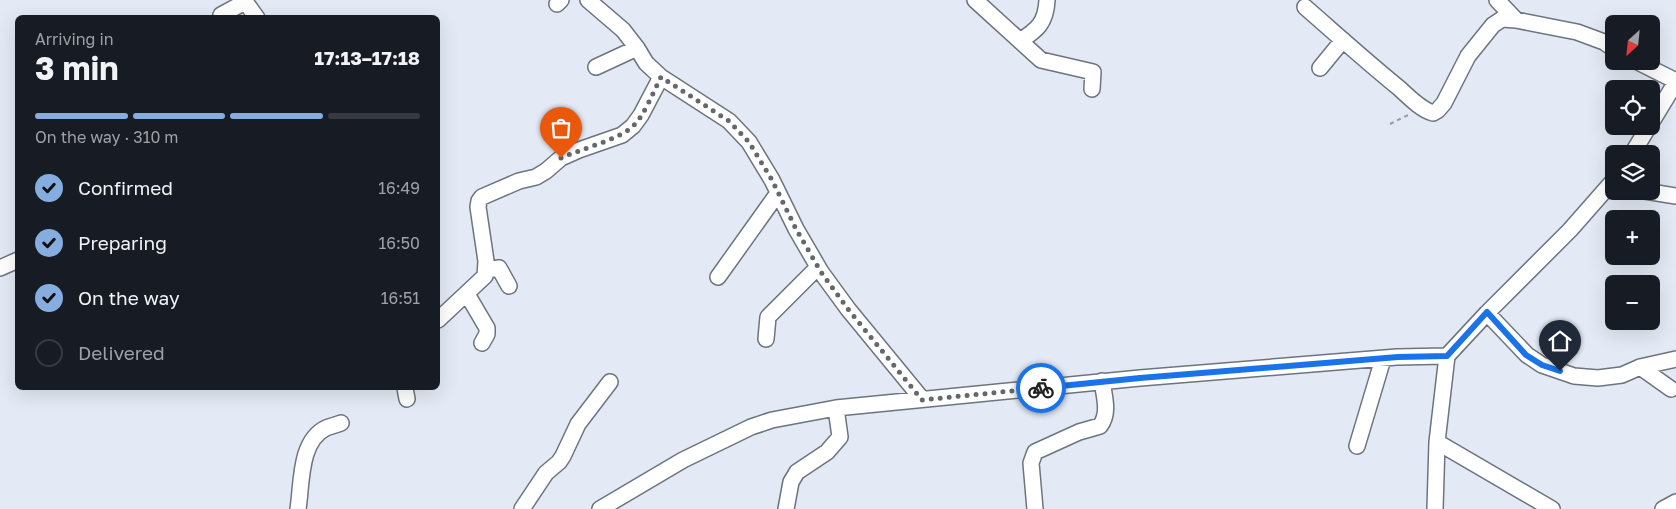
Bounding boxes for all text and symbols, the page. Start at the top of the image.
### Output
north arrow [1605,15,1660,70]
map controls [1605,15,1660,330]
text: Arriving in [35,29,114,49]
text: 17:13–17:18 [314,46,420,69]
text: 3 min [35,49,119,87]
button: locate [1605,80,1660,135]
pin [540,107,582,158]
icon: bag [547,114,575,142]
text: On the way · 310 m [35,127,179,147]
button: layers [1605,145,1660,200]
icon: check [35,174,63,202]
text: Confirmed [78,176,173,199]
text: 16:49 [378,178,420,198]
button: + [1605,210,1660,265]
icon: check [35,229,63,257]
text: Preparing [78,231,167,254]
text: 16:50 [379,233,420,253]
button: − [1605,275,1660,330]
icon: check [35,284,63,312]
text: On the way [78,286,180,309]
text: 16:51 [381,288,420,308]
pin [1539,320,1581,371]
icon: home [1546,327,1574,355]
text: Delivered [78,341,165,364]
courier [1016,363,1066,413]
icon: bike [1027,374,1055,402]

